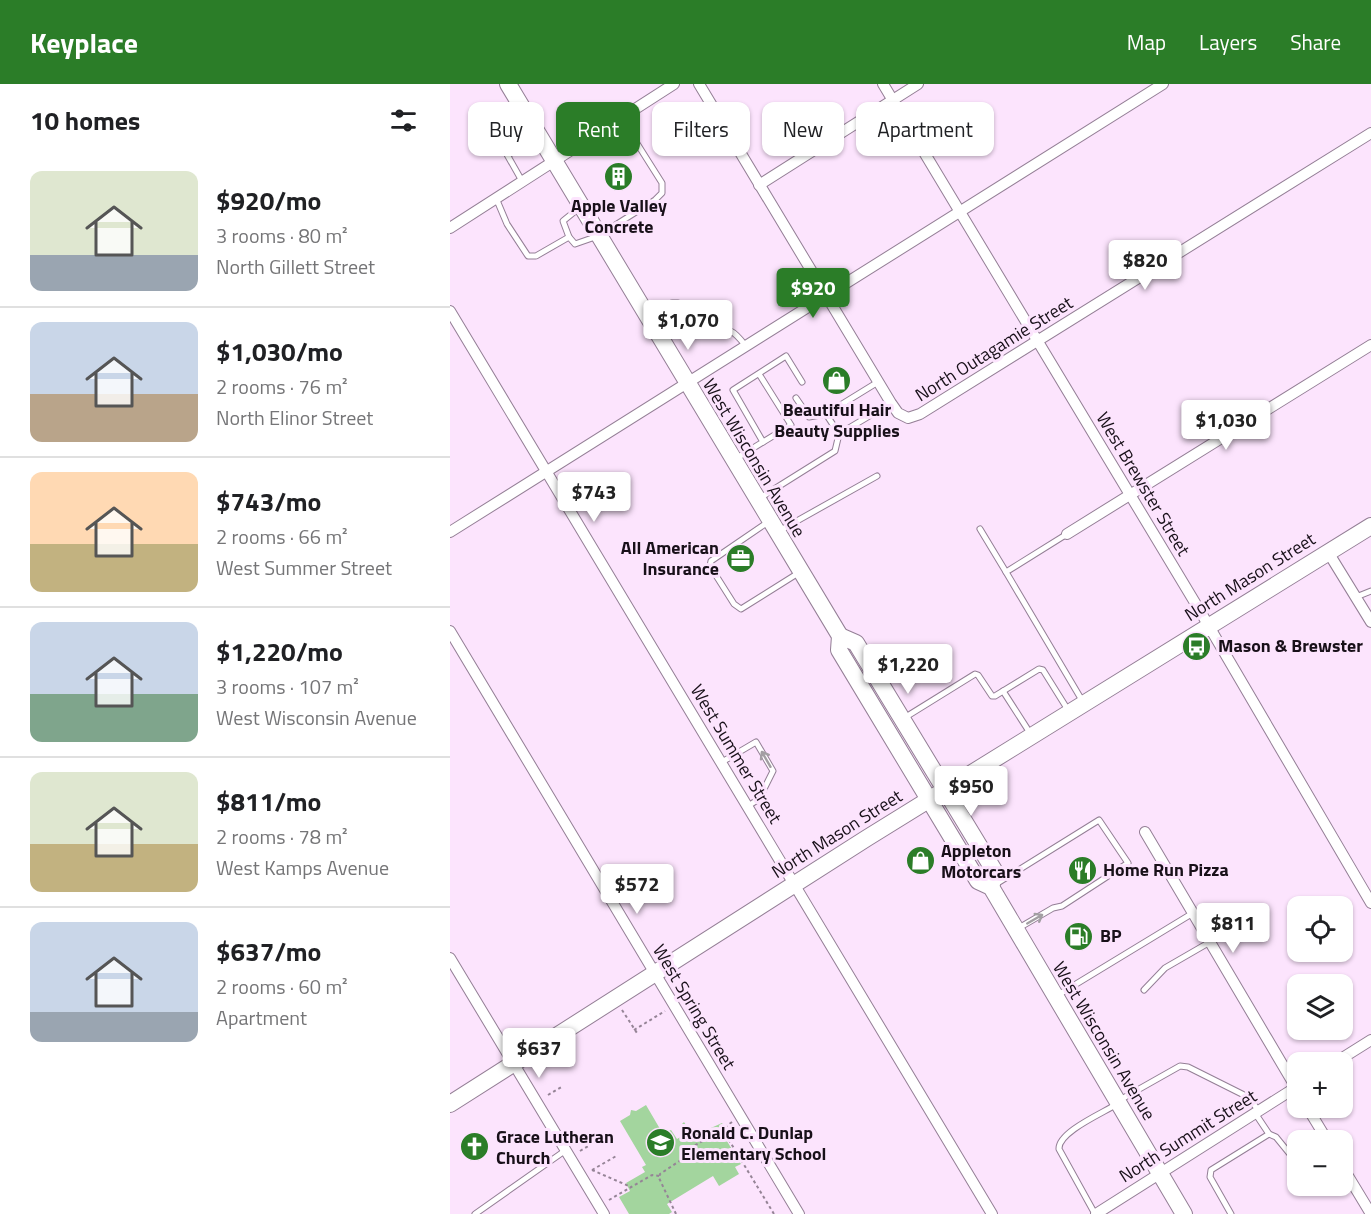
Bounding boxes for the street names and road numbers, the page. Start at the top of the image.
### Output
street label: North Outagamie Street [910,289,1078,408]
street label: West Wisconsin Avenue [696,373,813,542]
street label: West Brewster Street [1090,407,1197,561]
street label: North Mason Street [1179,525,1321,628]
street label: West Summer Street [684,679,789,829]
street label: North Mason Street [766,782,908,885]
street label: West Spring Street [646,939,743,1075]
street label: West Wisconsin Avenue [1046,956,1163,1125]
street label: North Summit Street [1114,1082,1262,1189]

